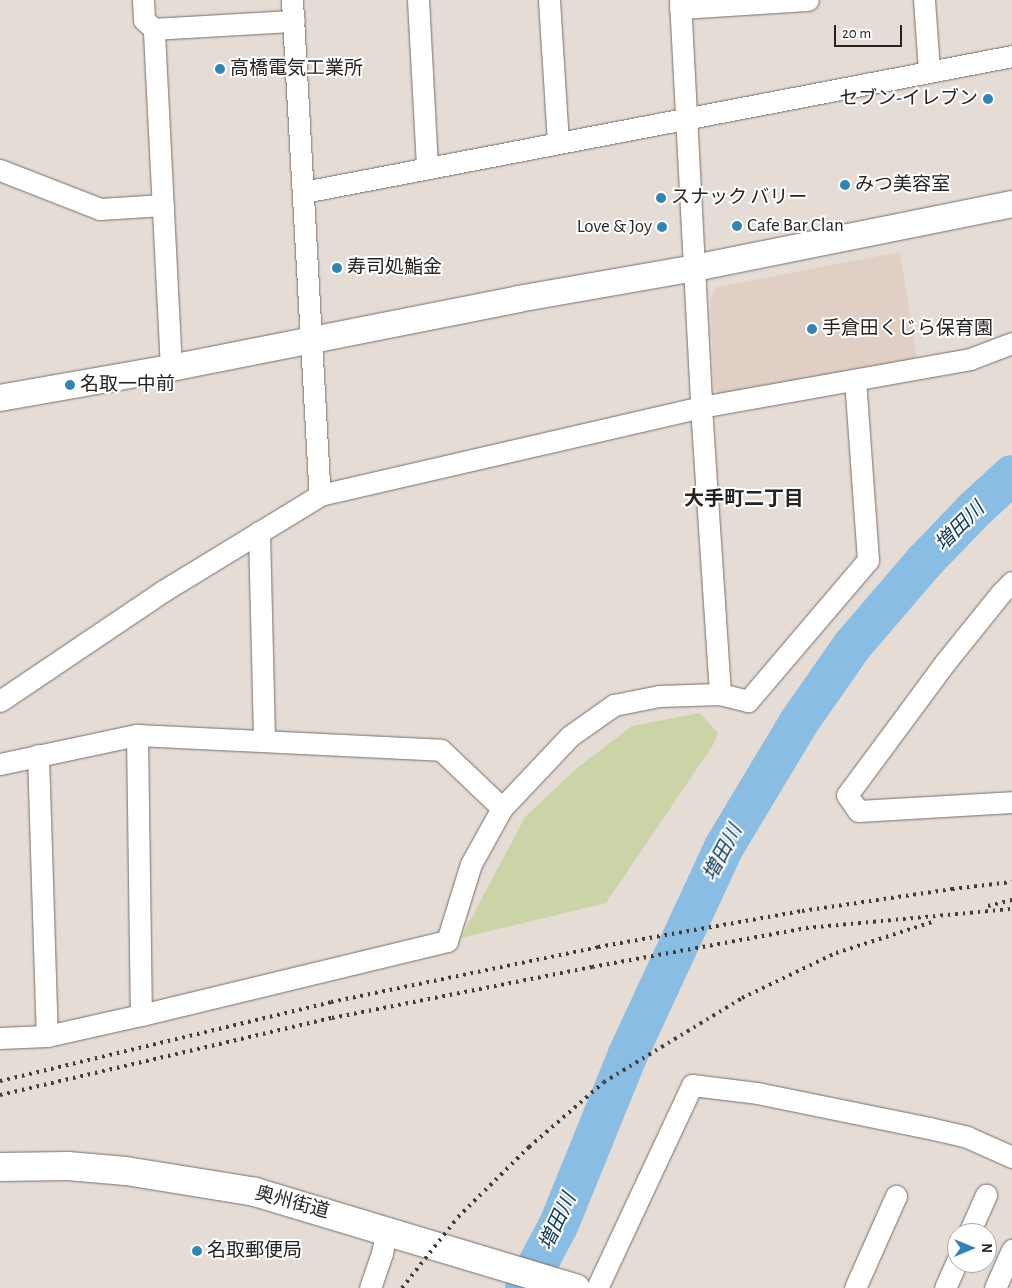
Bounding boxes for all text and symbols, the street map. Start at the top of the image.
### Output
scale bar [837,15,904,47]
text: 20 m [842,26,871,41]
place label: 高橋電気工業所 [230,58,363,80]
marker: 高橋電気工業所 [214,63,226,75]
place label: セブン-イレブン [839,88,978,110]
marker: セブン-イレブン [982,93,994,105]
place label: みつ美容室 [855,174,950,196]
marker: みつ美容室 [839,179,851,191]
place label: スナック バリー [671,187,807,209]
marker: スナック バリー [655,192,667,204]
place label: Cafe Bar Clan [747,215,844,237]
place label: Love & Joy [577,216,652,238]
marker: Cafe Bar Clan [731,220,743,232]
marker: Love & Joy [656,221,668,233]
place label: 寿司処鮨金 [347,257,442,279]
marker: 寿司処鮨金 [331,262,343,274]
place label: 手倉田くじら保育園 [822,318,993,340]
marker: 手倉田くじら保育園 [806,323,818,335]
place label: 名取一中前 [80,374,175,396]
marker: 名取一中前 [64,379,76,391]
district label: 大手町二丁目 [684,487,804,511]
water label: 増田川 [930,497,990,557]
water label: 増田川 [698,821,748,885]
street label: 奥州街道 [252,1182,332,1224]
water label: 増田川 [534,1190,582,1254]
north arrow [947,1223,997,1273]
place label: 名取郵便局 [207,1240,302,1262]
text: N [979,1243,993,1253]
marker: 名取郵便局 [191,1245,203,1257]

